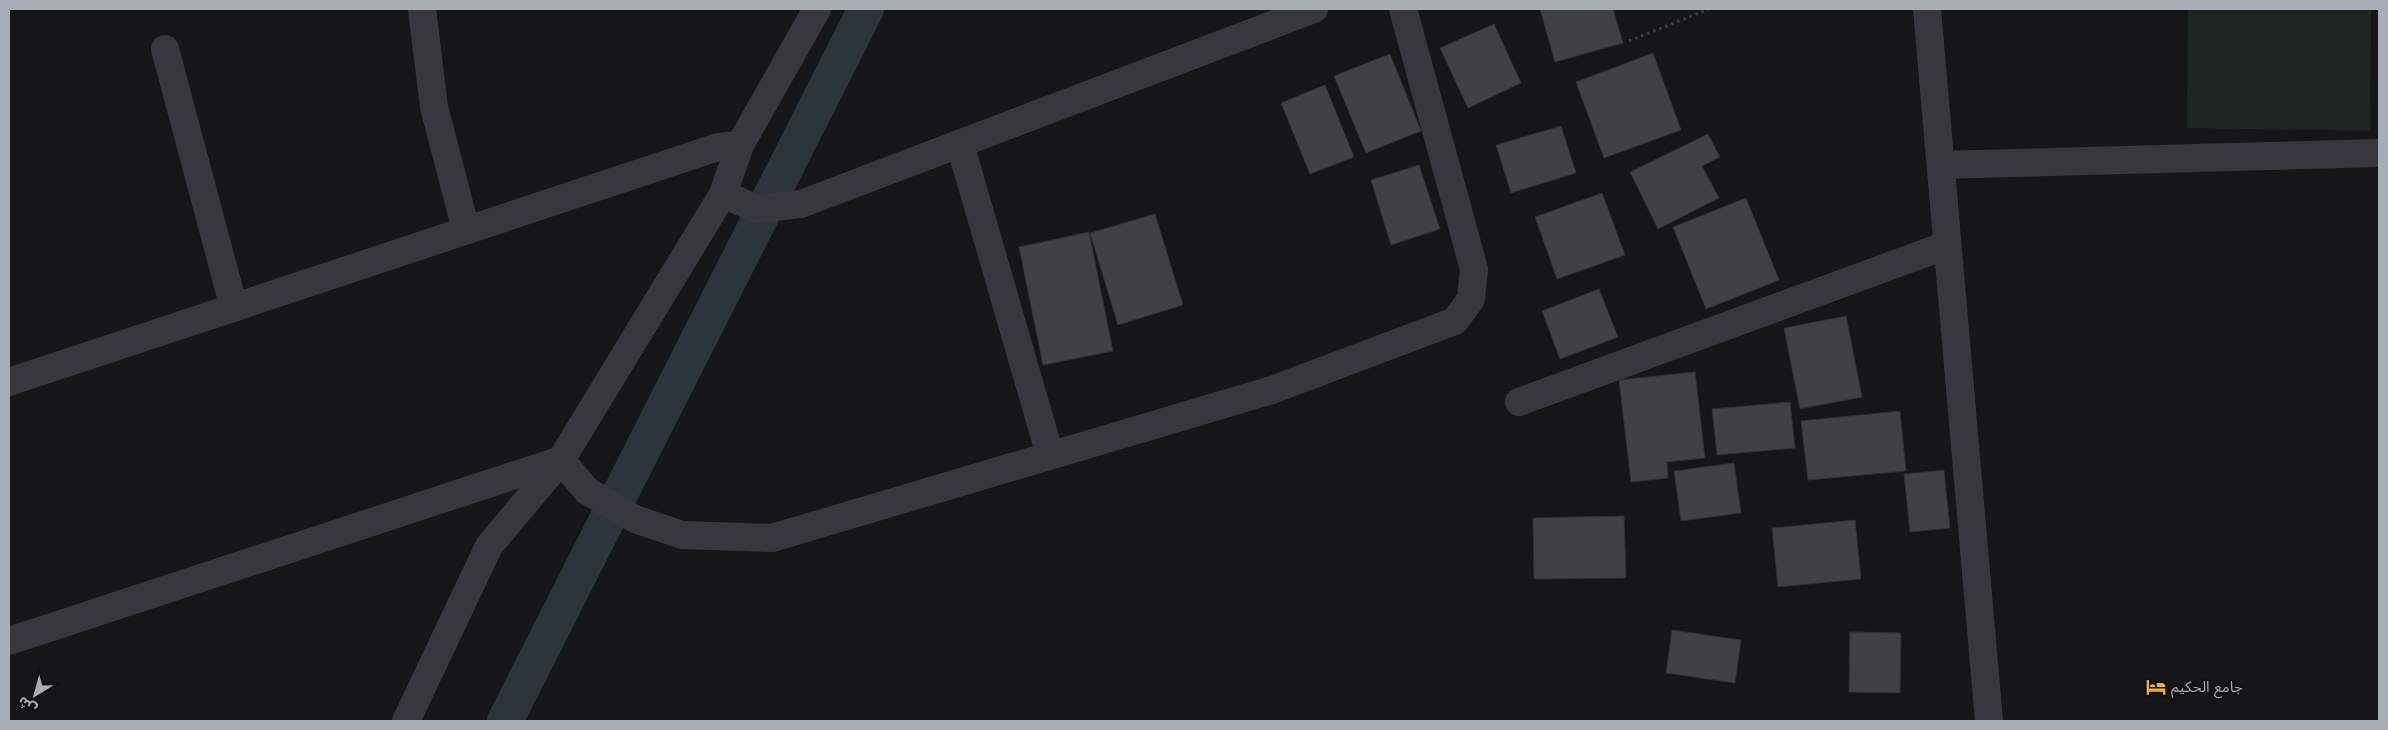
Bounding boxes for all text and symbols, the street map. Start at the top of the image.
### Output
north arrow [10,670,60,720]
hotel icon: جامع الحكيم [2145,676,2167,698]
place label: جامع الحكيم [2171,677,2243,699]
text: ش [14,693,40,718]

